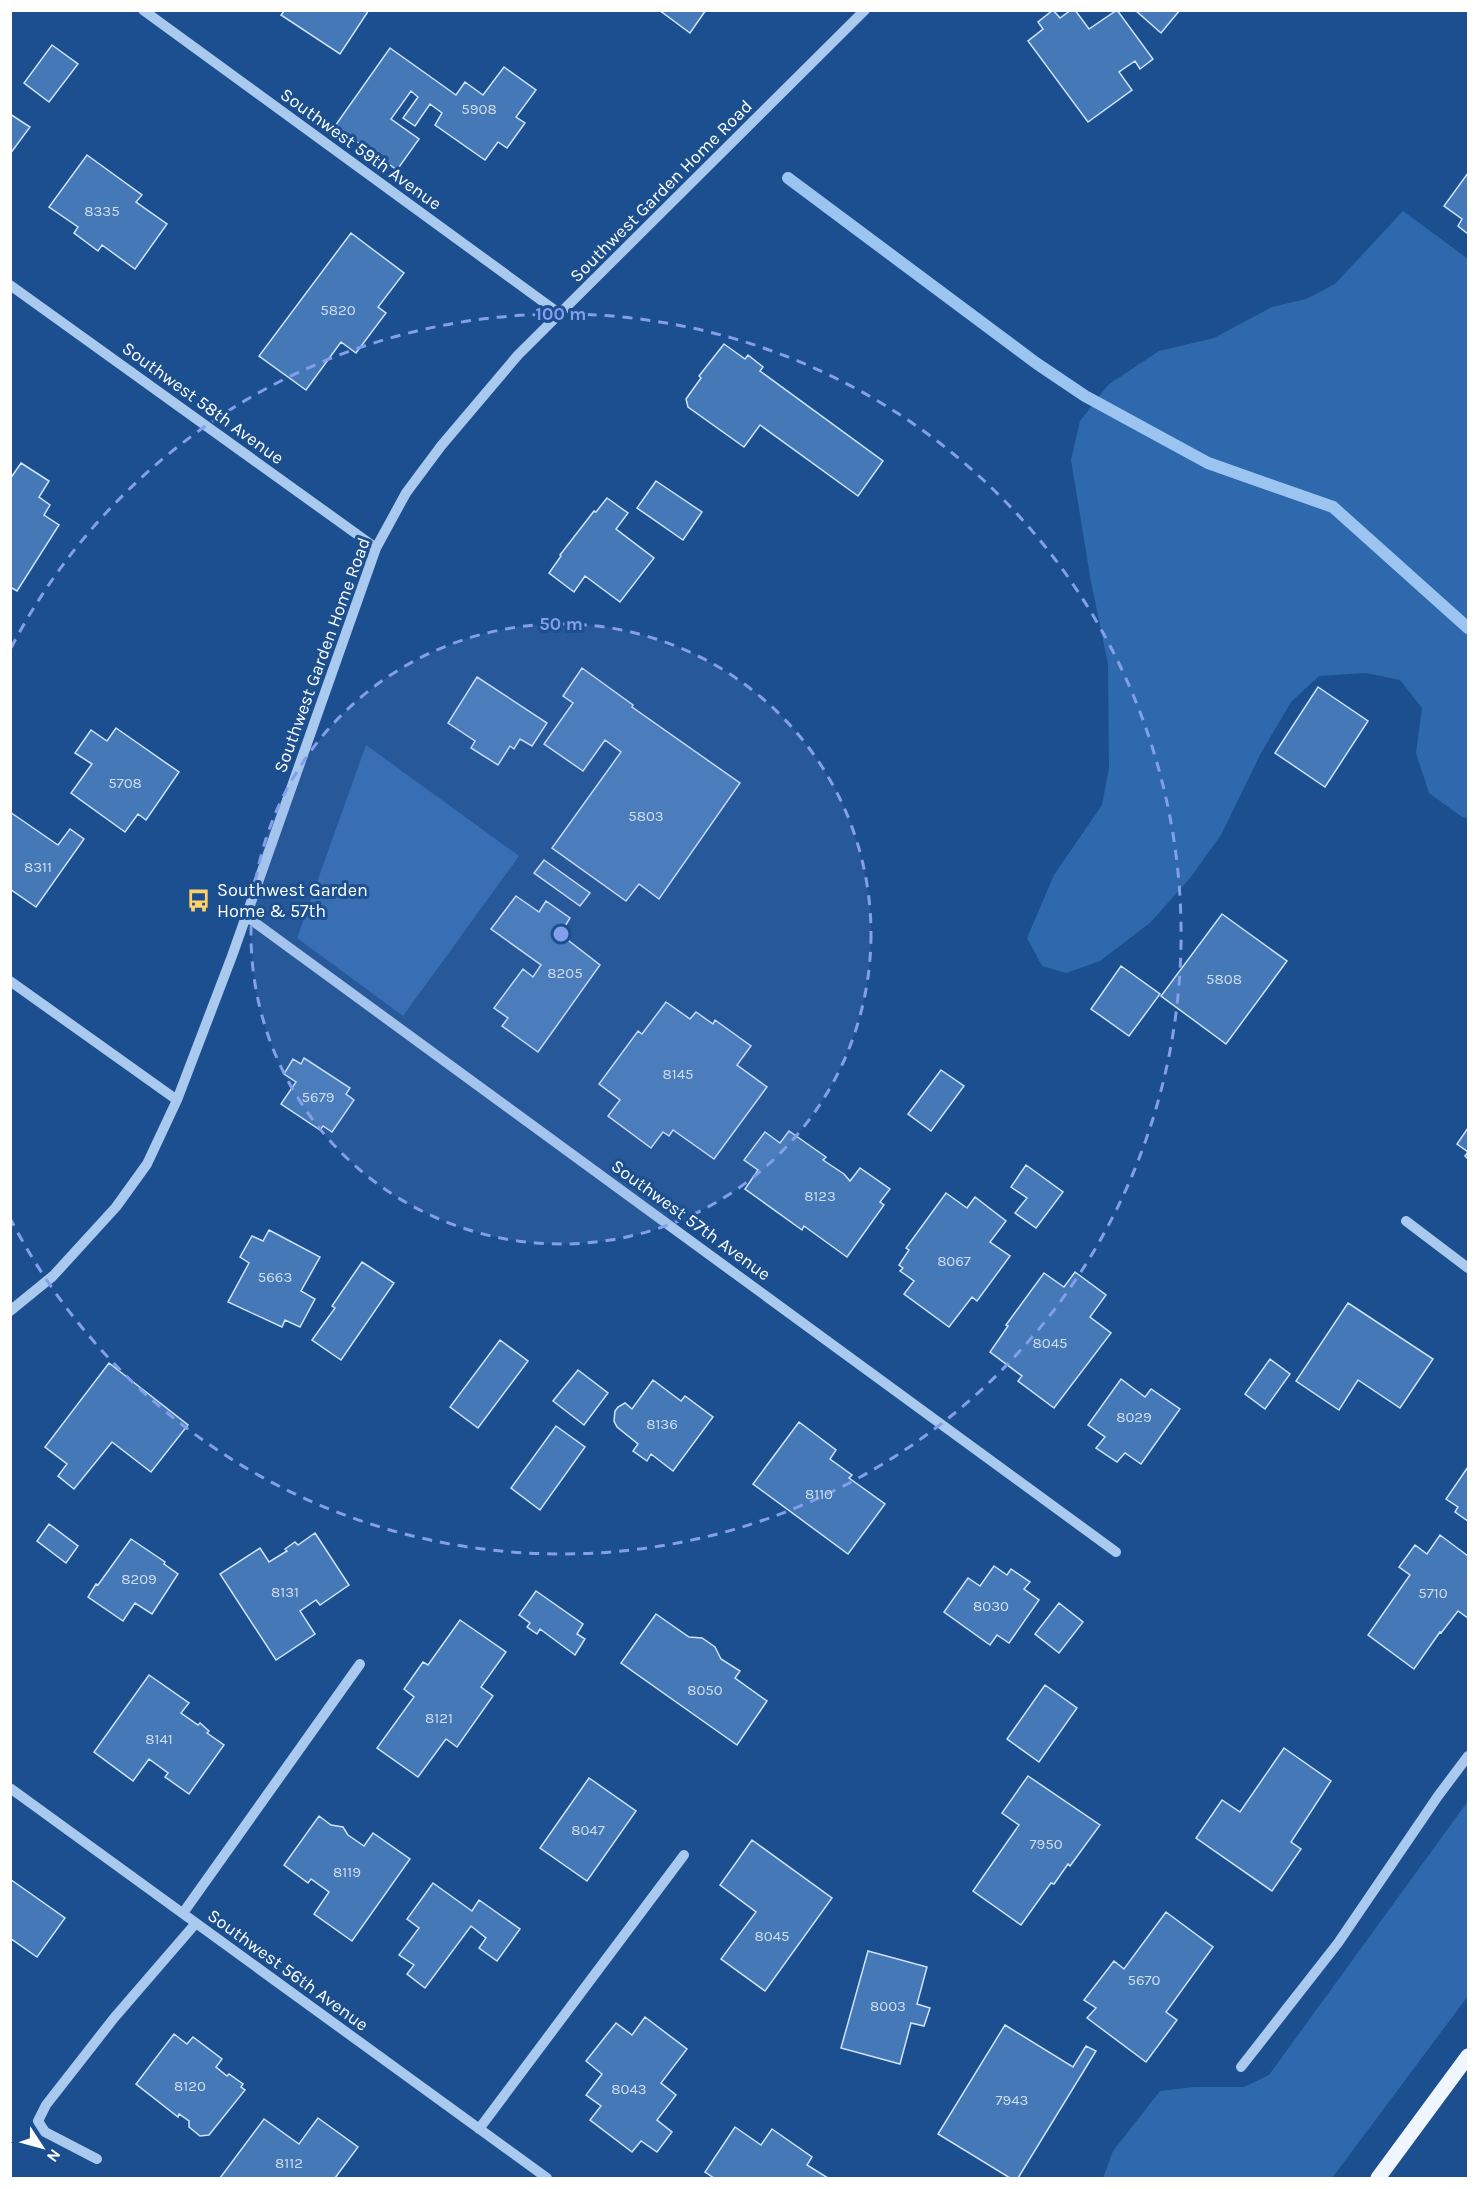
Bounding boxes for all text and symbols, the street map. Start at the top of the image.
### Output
street label: Southwest 59th Avenue [276,83,446,215]
street label: Southwest Garden Home Road [565,95,757,287]
house number: 5908 [461,100,497,118]
house number: 8335 [84,202,120,220]
house number: 5820 [320,301,356,319]
text: 100 m [536,303,586,325]
street label: Southwest 58th Avenue [118,337,288,469]
street label: Southwest Garden Home Road [269,534,375,776]
text: 50 m [539,613,583,635]
house number: 5708 [108,774,142,792]
house number: 5803 [628,807,664,825]
house number: 8311 [24,858,52,876]
place label: Southwest Garden Home & 57th [217,879,368,922]
bus stop icon: Southwest Garden Home & 57th [186,887,212,913]
centre of rings [551,924,571,944]
house number: 8205 [547,964,583,982]
house number: 5808 [1206,970,1242,988]
house number: 8145 [662,1065,694,1083]
house number: 5679 [302,1088,334,1106]
street label: Southwest 57th Avenue [607,1155,775,1285]
house number: 8123 [804,1187,836,1205]
house number: 8067 [937,1252,971,1270]
house number: 5663 [258,1268,292,1286]
house number: 8045 [1033,1334,1067,1352]
house number: 8029 [1116,1408,1152,1426]
house number: 8136 [646,1415,678,1433]
house number: 8110 [805,1485,833,1503]
house number: 8209 [121,1570,157,1588]
house number: 8131 [271,1583,299,1601]
house number: 5710 [1418,1584,1448,1602]
house number: 8030 [973,1597,1009,1615]
house number: 8050 [687,1681,723,1699]
house number: 8121 [425,1709,453,1727]
house number: 8141 [145,1730,173,1748]
house number: 8047 [571,1821,605,1839]
house number: 7950 [1029,1835,1063,1853]
house number: 8119 [333,1863,361,1881]
street label: Southwest 56th Avenue [203,1904,373,2036]
house number: 8045 [755,1927,789,1945]
house number: 5670 [1128,1971,1161,1989]
house number: 8003 [870,1997,906,2015]
house number: 8120 [174,2077,206,2095]
house number: 8043 [611,2080,647,2098]
house number: 7943 [996,2091,1028,2109]
north arrow [12,2117,72,2177]
text: N [43,2145,65,2166]
house number: 8112 [275,2154,303,2172]

